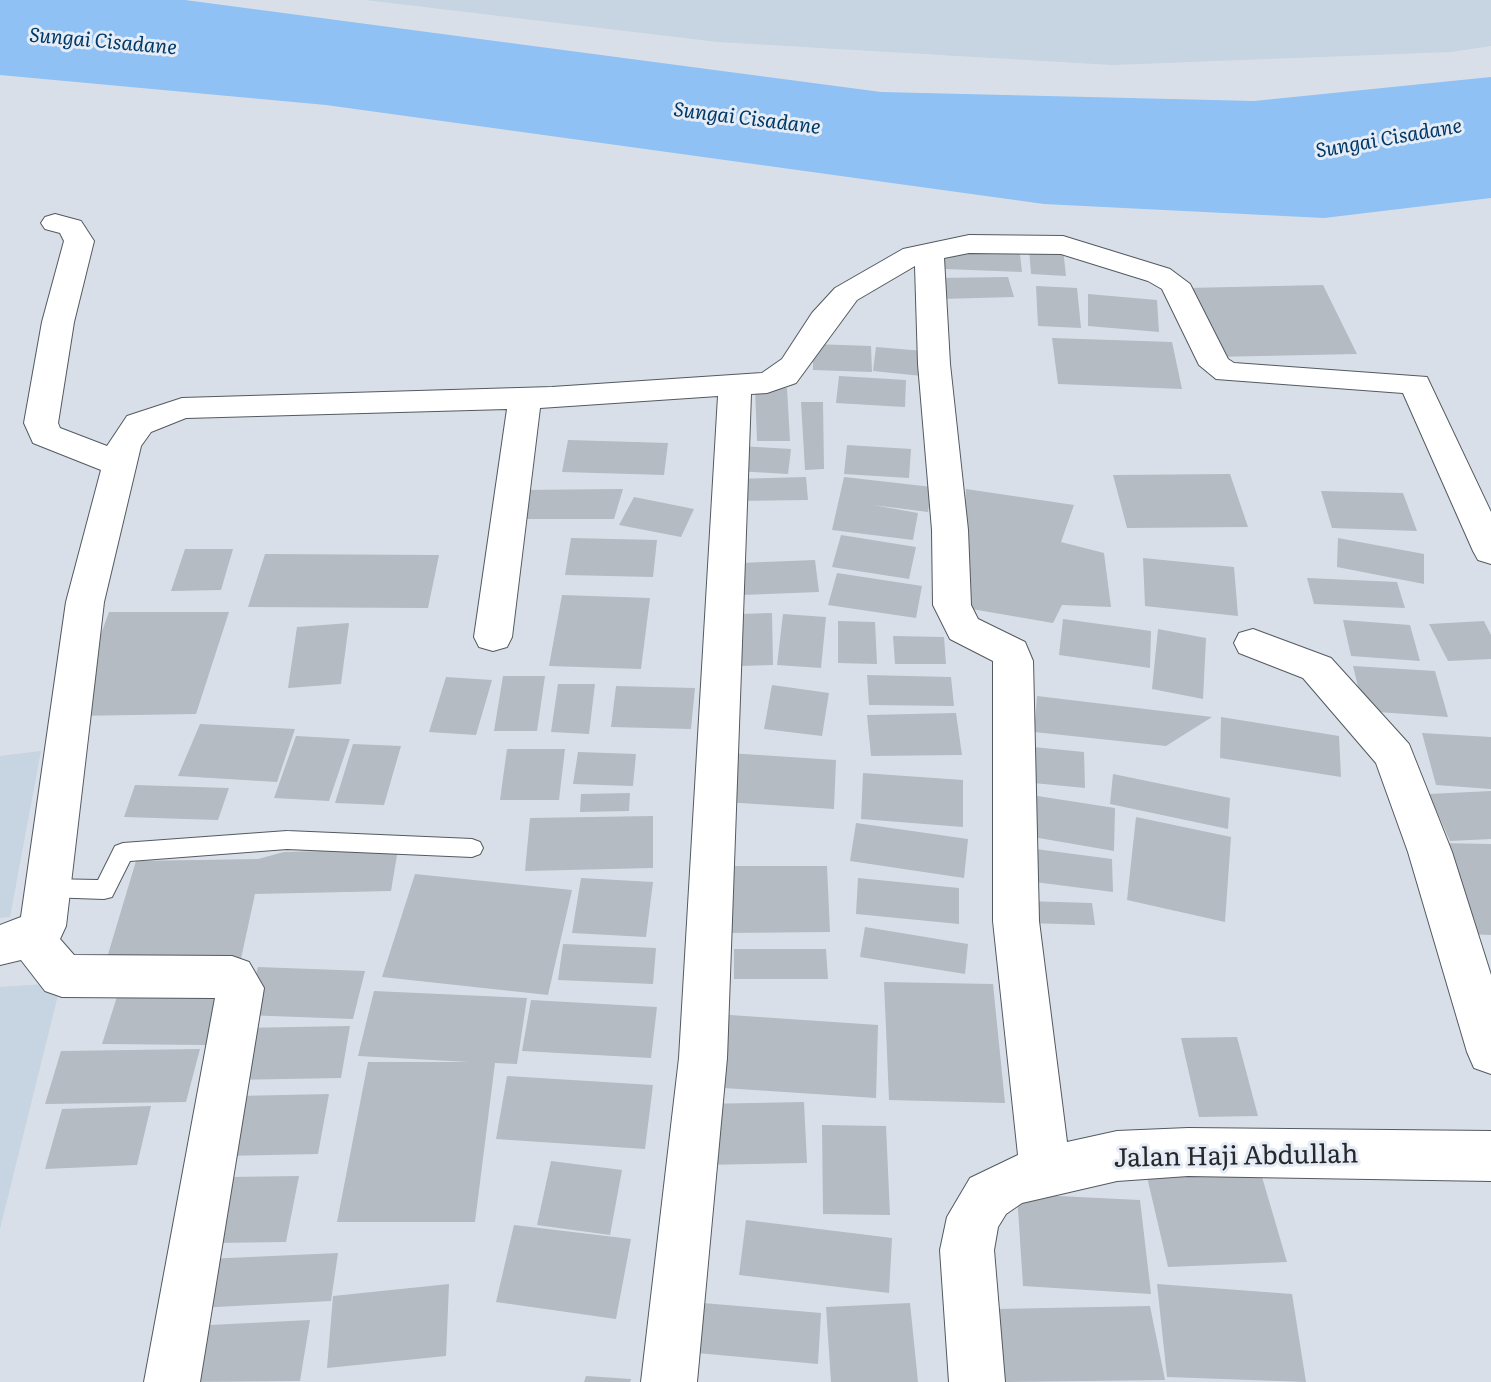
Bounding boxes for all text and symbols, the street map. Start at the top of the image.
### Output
water label: Sungai Cisadane [28,24,178,60]
water label: Sungai Cisadane [672,98,822,140]
water label: Sungai Cisadane [1314,114,1464,164]
street label: Jalan Haji Abdullah [1113,1139,1359,1175]

